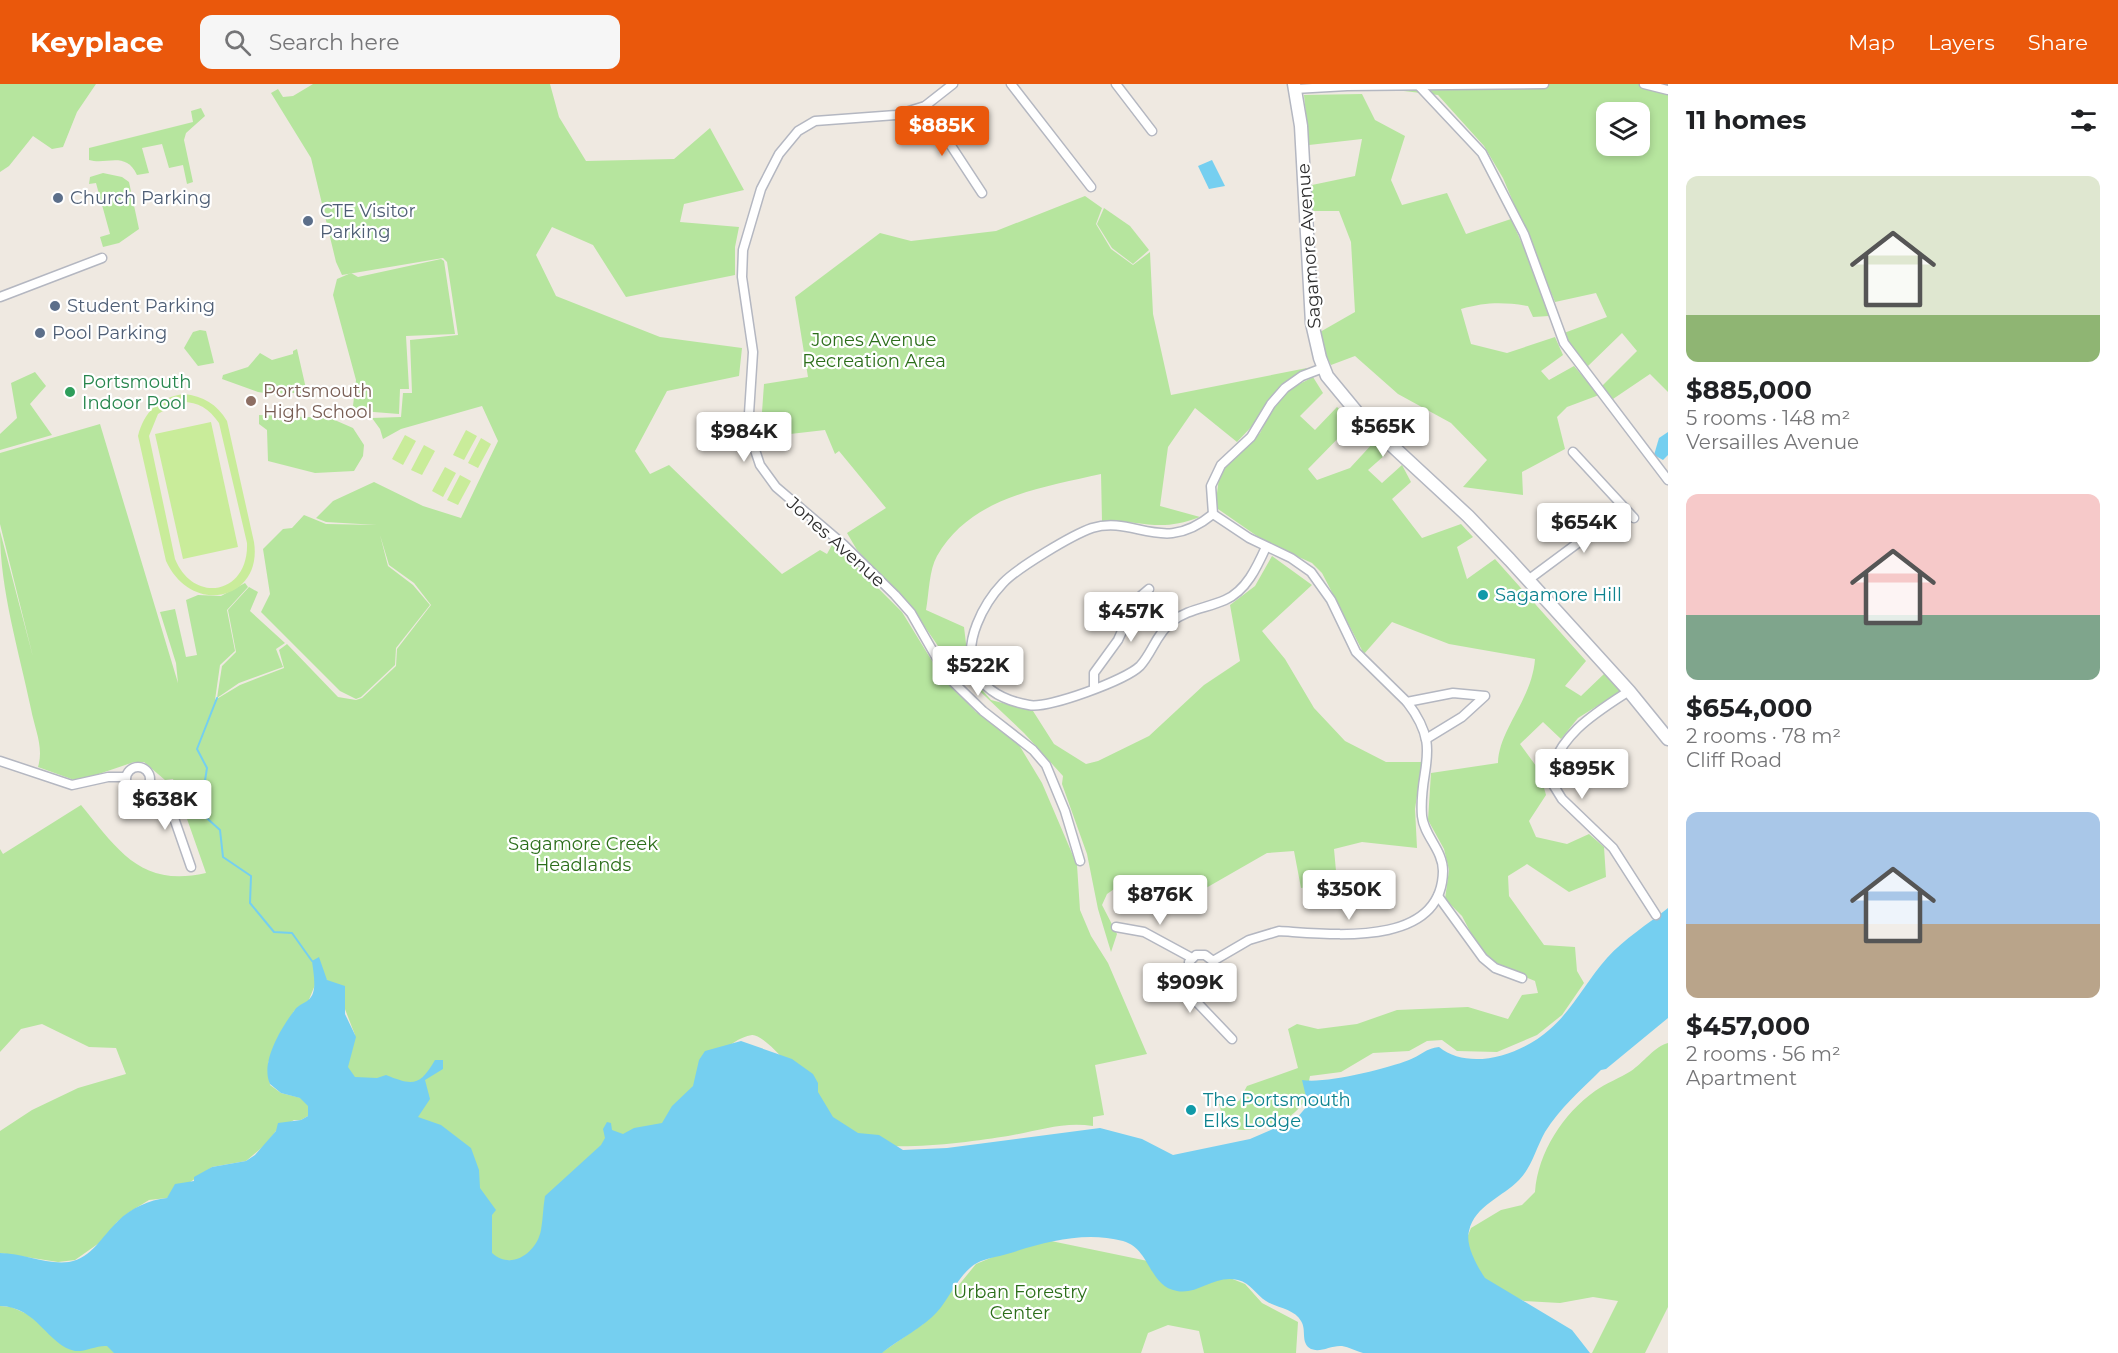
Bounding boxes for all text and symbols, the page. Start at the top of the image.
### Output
search box [200,15,620,69]
text: Keyplace [30,25,164,59]
icon: search [221,26,254,59]
text: Search here [269,29,400,56]
text: Map [1848,30,1895,55]
text: Layers [1928,30,1995,55]
text: Share [2028,30,2088,55]
map controls [1596,102,1650,156]
button: layers [1596,102,1650,156]
text: 11 homes [1686,104,1806,136]
icon: filters [2067,104,2100,137]
pin: $885K [900,106,984,157]
text: $885K [909,113,975,137]
street label: Sagamore Avenue [1292,163,1326,329]
place label: Church Parking [70,187,211,209]
marker: Church Parking [51,191,65,205]
place label: CTE Visitor Parking [320,200,416,243]
marker: CTE Visitor Parking [301,214,315,228]
icon: home [1839,215,1947,323]
place label: Student Parking [67,295,215,317]
marker: Student Parking [48,299,62,313]
place label: Pool Parking [52,322,167,344]
marker: Pool Parking [33,326,47,340]
park label: Jones Avenue Recreation Area [802,329,946,372]
place label: Portsmouth Indoor Pool [82,371,192,414]
text: $885,000 [1686,374,1812,406]
place label: Portsmouth High School [263,380,373,423]
marker: Portsmouth Indoor Pool [63,385,77,399]
marker: Portsmouth High School [244,394,258,408]
text: 5 rooms · 148 m² [1686,406,1850,430]
pin: $565K [1341,407,1425,458]
pin: $984K [702,412,786,463]
text: $565K [1351,414,1415,438]
text: $984K [710,419,778,443]
text: Versailles Avenue [1686,430,1859,454]
street label: Jones Avenue [782,491,890,592]
pin: $654K [1542,503,1626,554]
text: $654K [1551,510,1617,534]
icon: home [1839,533,1947,641]
place label: Sagamore Hill [1495,584,1622,606]
marker: Sagamore Hill [1476,588,1490,602]
pin: $457K [1089,592,1173,643]
text: $457K [1098,599,1164,623]
pin: $522K [936,646,1020,697]
text: $522K [947,653,1009,677]
text: $654,000 [1686,692,1813,724]
text: 2 rooms · 78 m² [1686,724,1841,748]
text: Cliff Road [1686,748,1782,772]
pin: $895K [1540,749,1624,800]
text: $895K [1549,756,1615,780]
pin: $638K [123,780,207,831]
text: $638K [132,787,198,811]
park label: Sagamore Creek Headlands [508,833,658,876]
icon: home [1839,851,1947,959]
pin: $350K [1307,870,1391,921]
pin: $876K [1118,875,1202,926]
text: $350K [1317,877,1381,901]
text: $876K [1127,882,1193,906]
pin: $909K [1148,963,1232,1014]
text: $909K [1157,970,1223,994]
text: $457,000 [1686,1010,1810,1042]
text: 2 rooms · 56 m² [1686,1042,1841,1066]
text: Apartment [1686,1066,1797,1090]
place label: The Portsmouth Elks Lodge [1203,1089,1351,1132]
marker: The Portsmouth Elks Lodge [1184,1103,1198,1117]
park label: Urban Forestry Center [953,1281,1087,1324]

